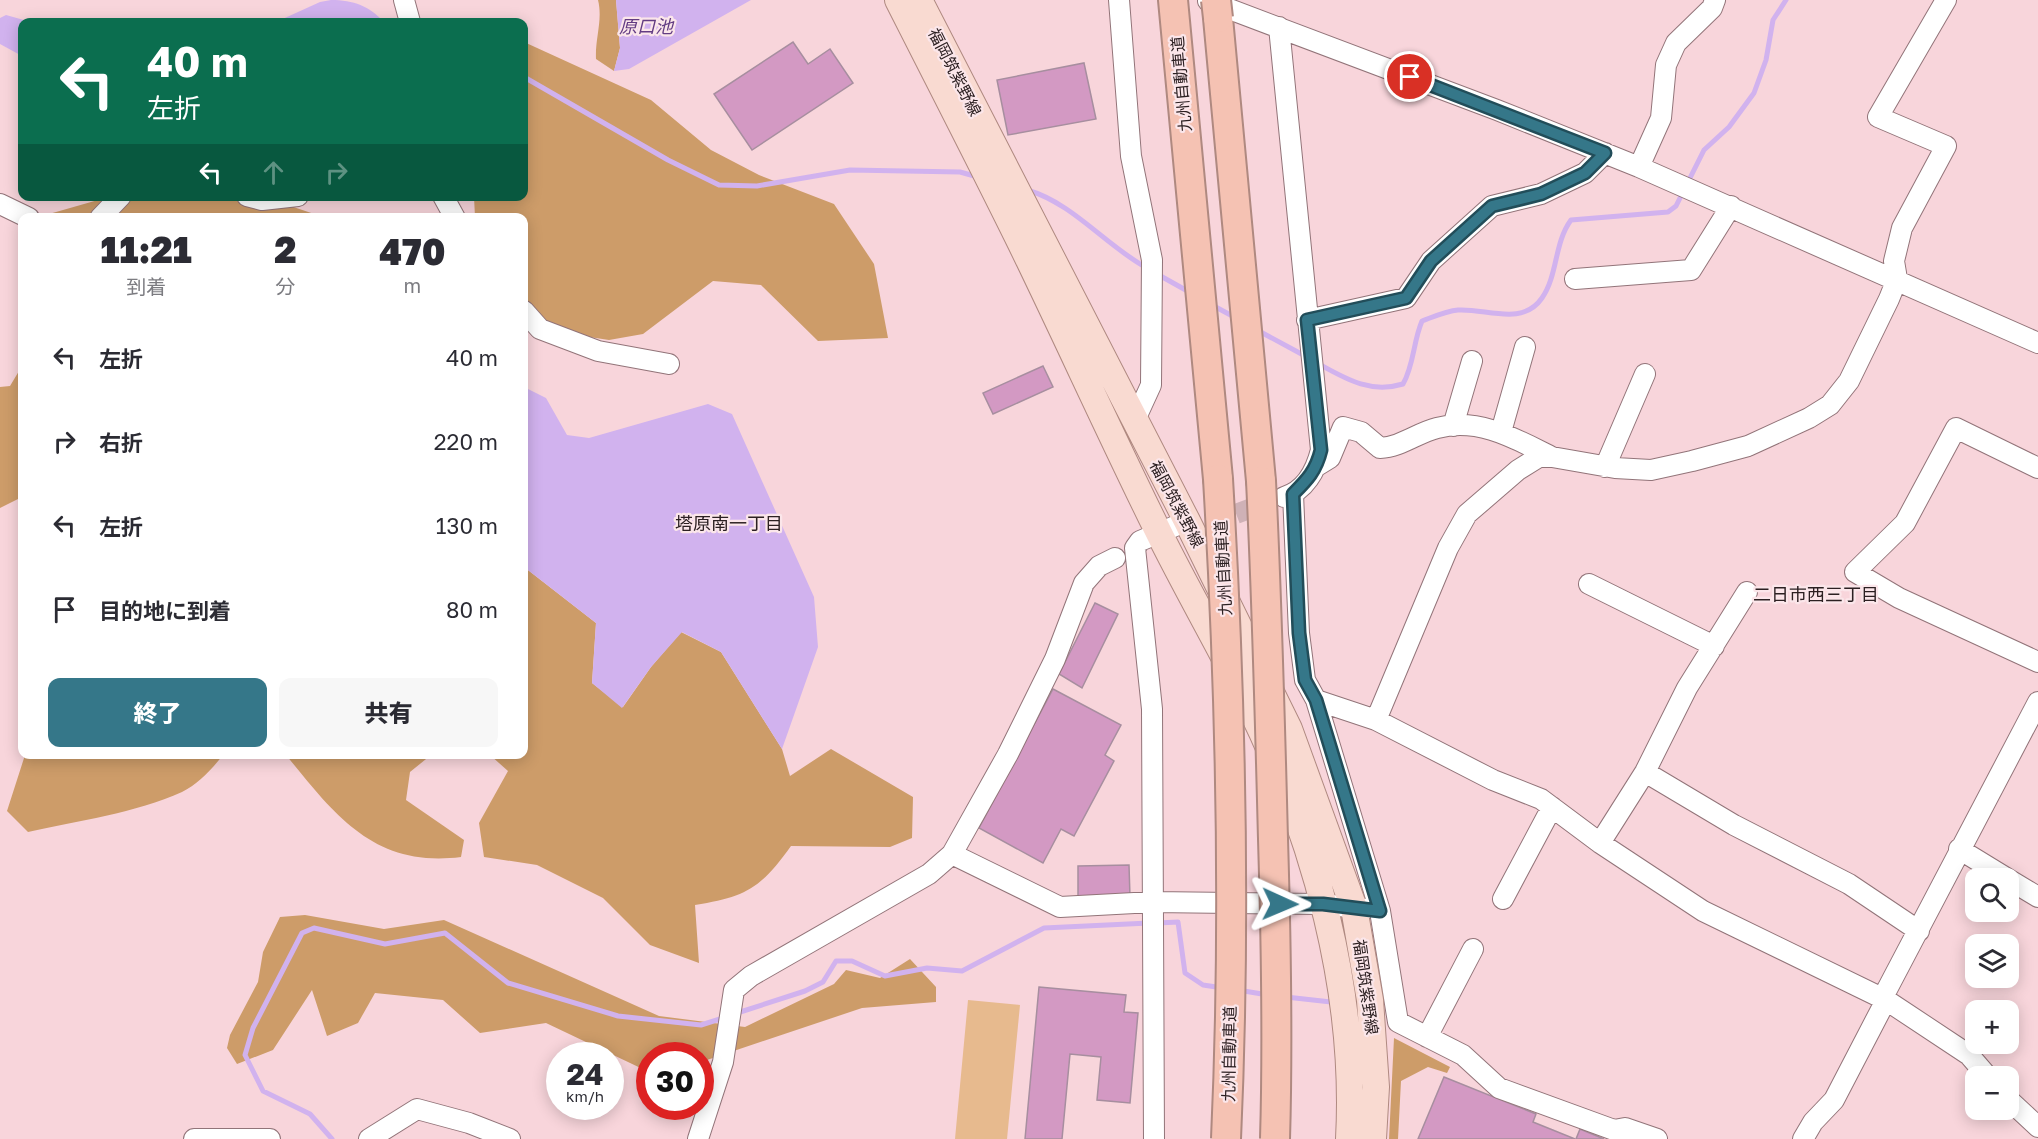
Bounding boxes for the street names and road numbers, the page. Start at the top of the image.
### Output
street label: 福岡筑紫野線 [924,25,986,119]
street label: 九州自動車道 [1167,35,1195,133]
street label: 福岡筑紫野線 [1146,457,1208,551]
street label: 九州自動車道 [1211,520,1235,616]
street label: 福岡筑紫野線 [1349,938,1383,1036]
street label: 九州自動車道 [1218,1006,1240,1102]

